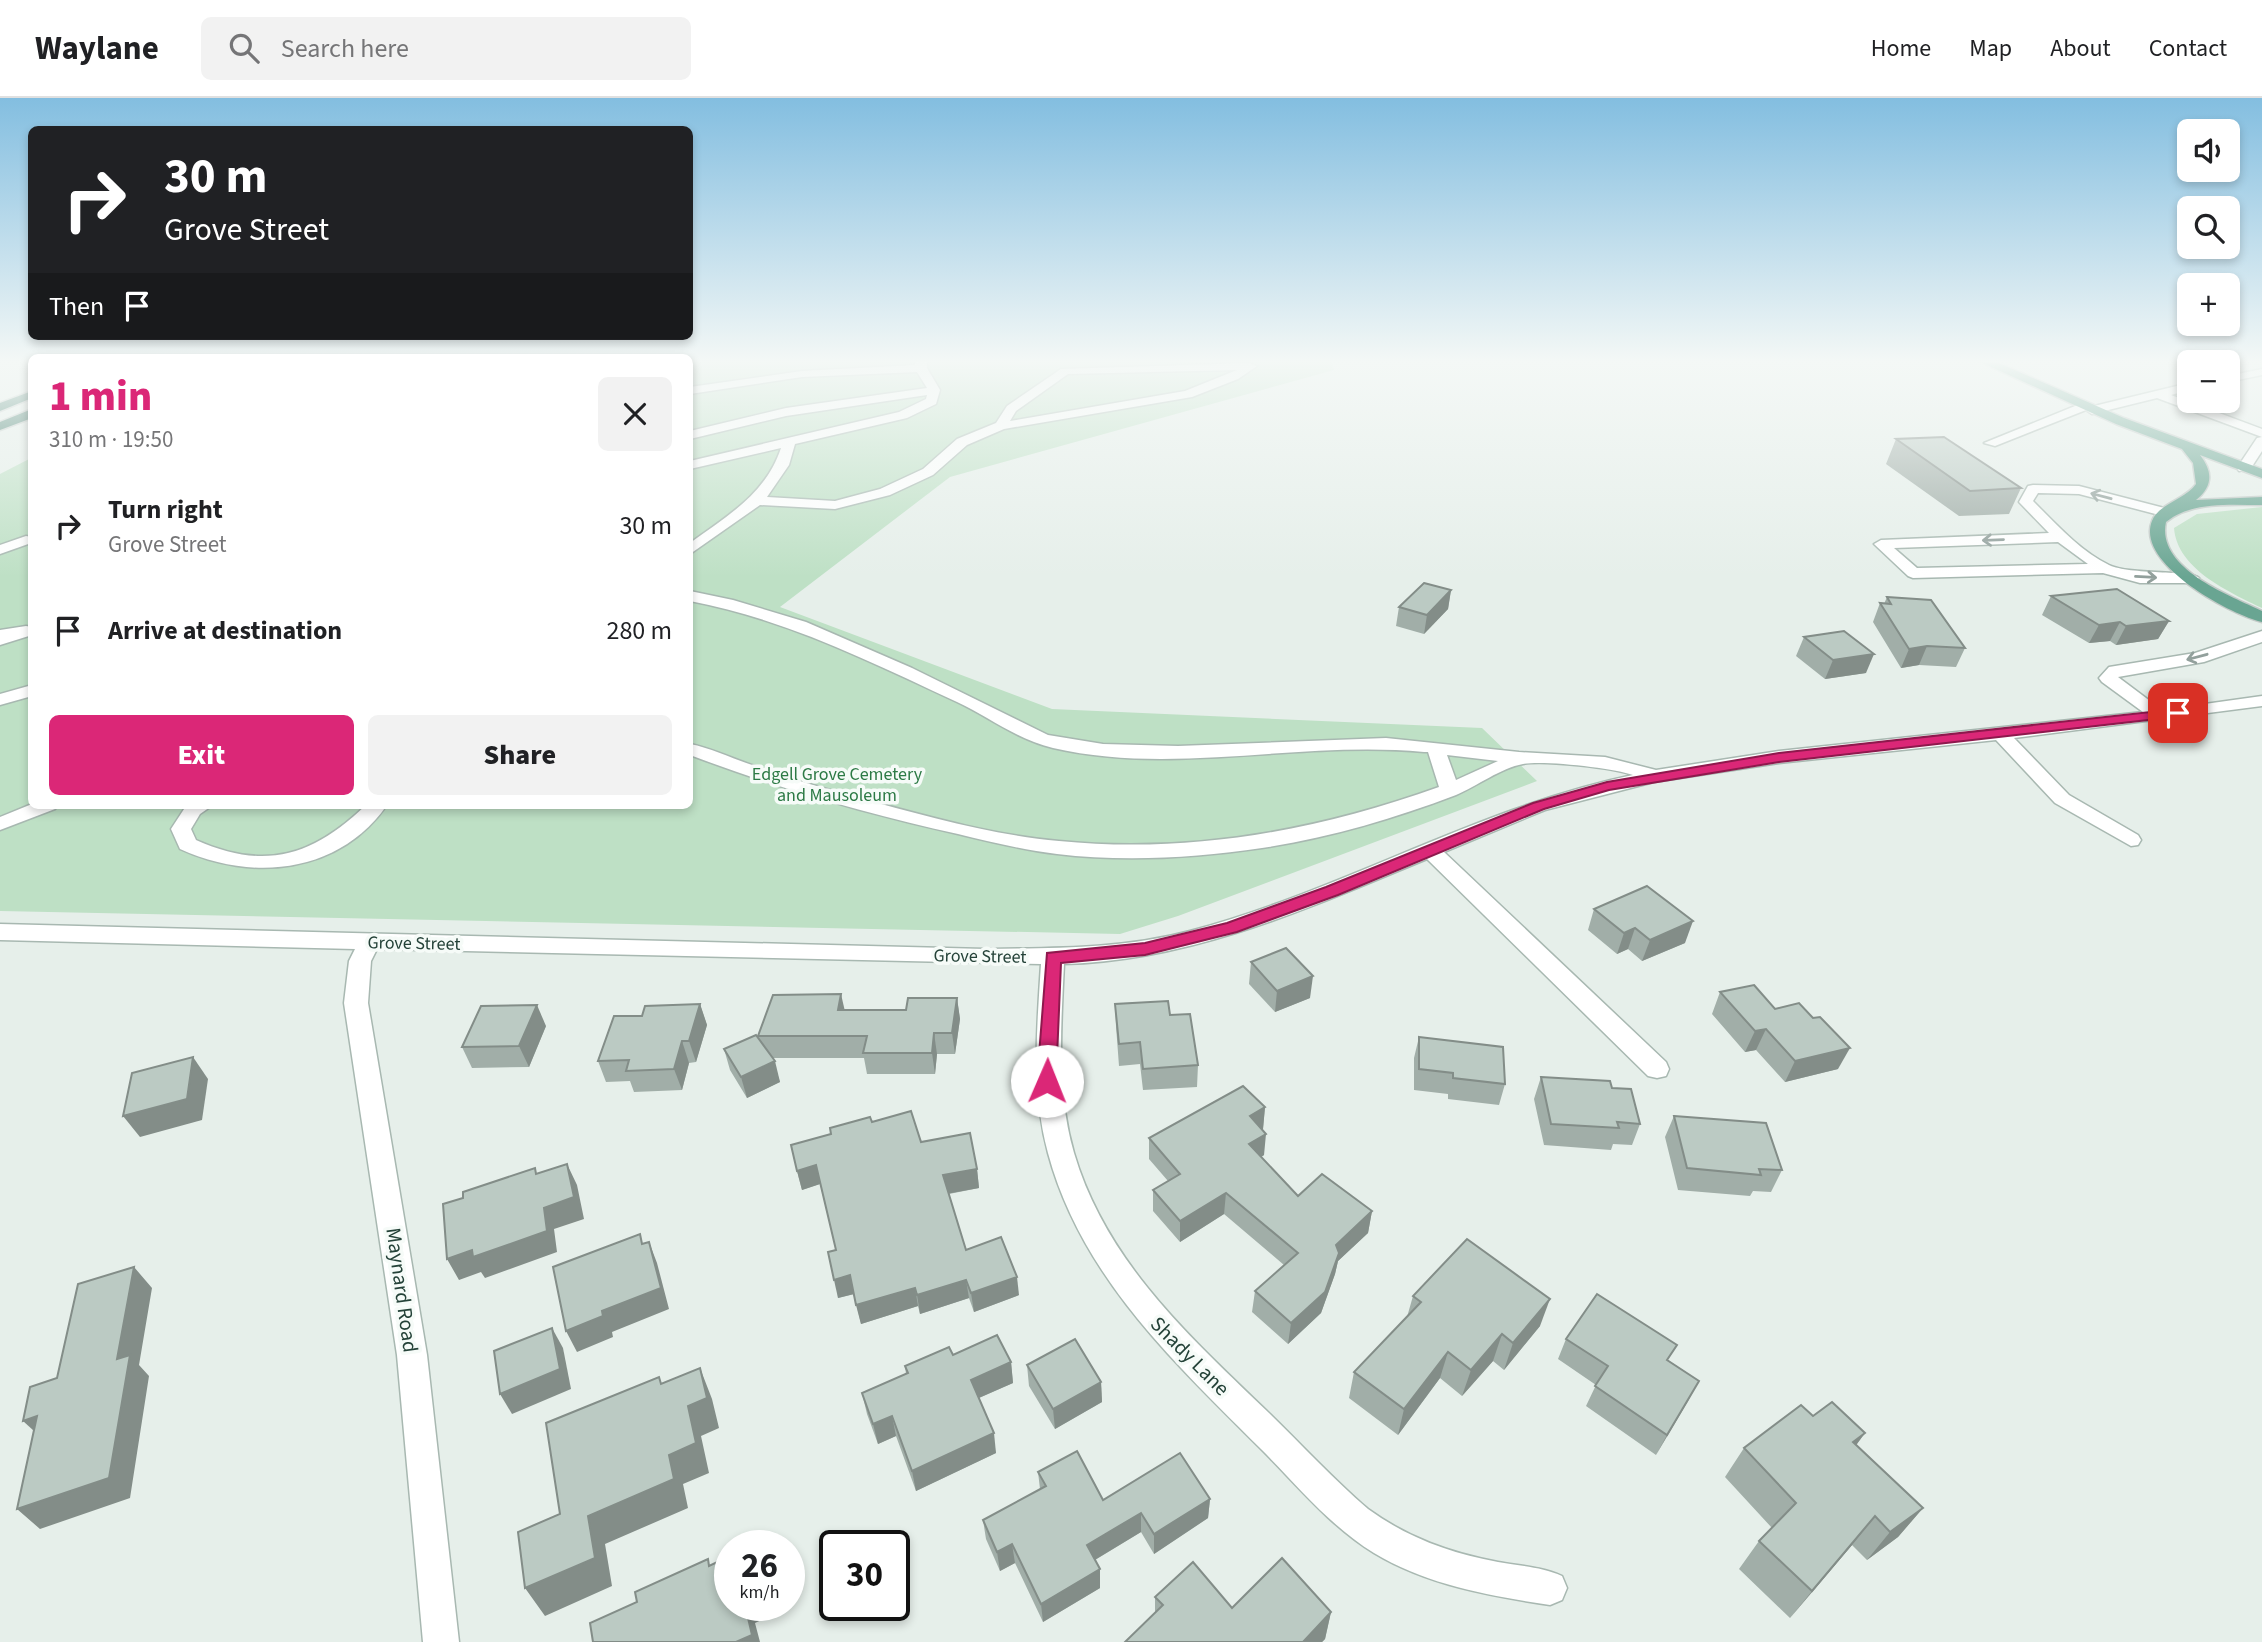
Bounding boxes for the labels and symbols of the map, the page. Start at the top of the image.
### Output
one-way arrow [2090,488,2112,501]
one-way arrow [1982,533,2005,546]
one-way arrow [2135,571,2158,584]
one-way arrow [2186,651,2209,664]
pin [2148,683,2208,743]
park label: Edgell Grove Cemetery and Mausoleum [752,762,923,808]
street label: Grove Street [367,930,461,957]
street label: Grove Street [933,943,1027,970]
position arrow [1010,1044,1084,1118]
street label: Maynard Road [378,1226,426,1354]
street label: Shady Lane [1143,1309,1237,1403]
speed limit sign: 30 [819,1530,910,1621]

